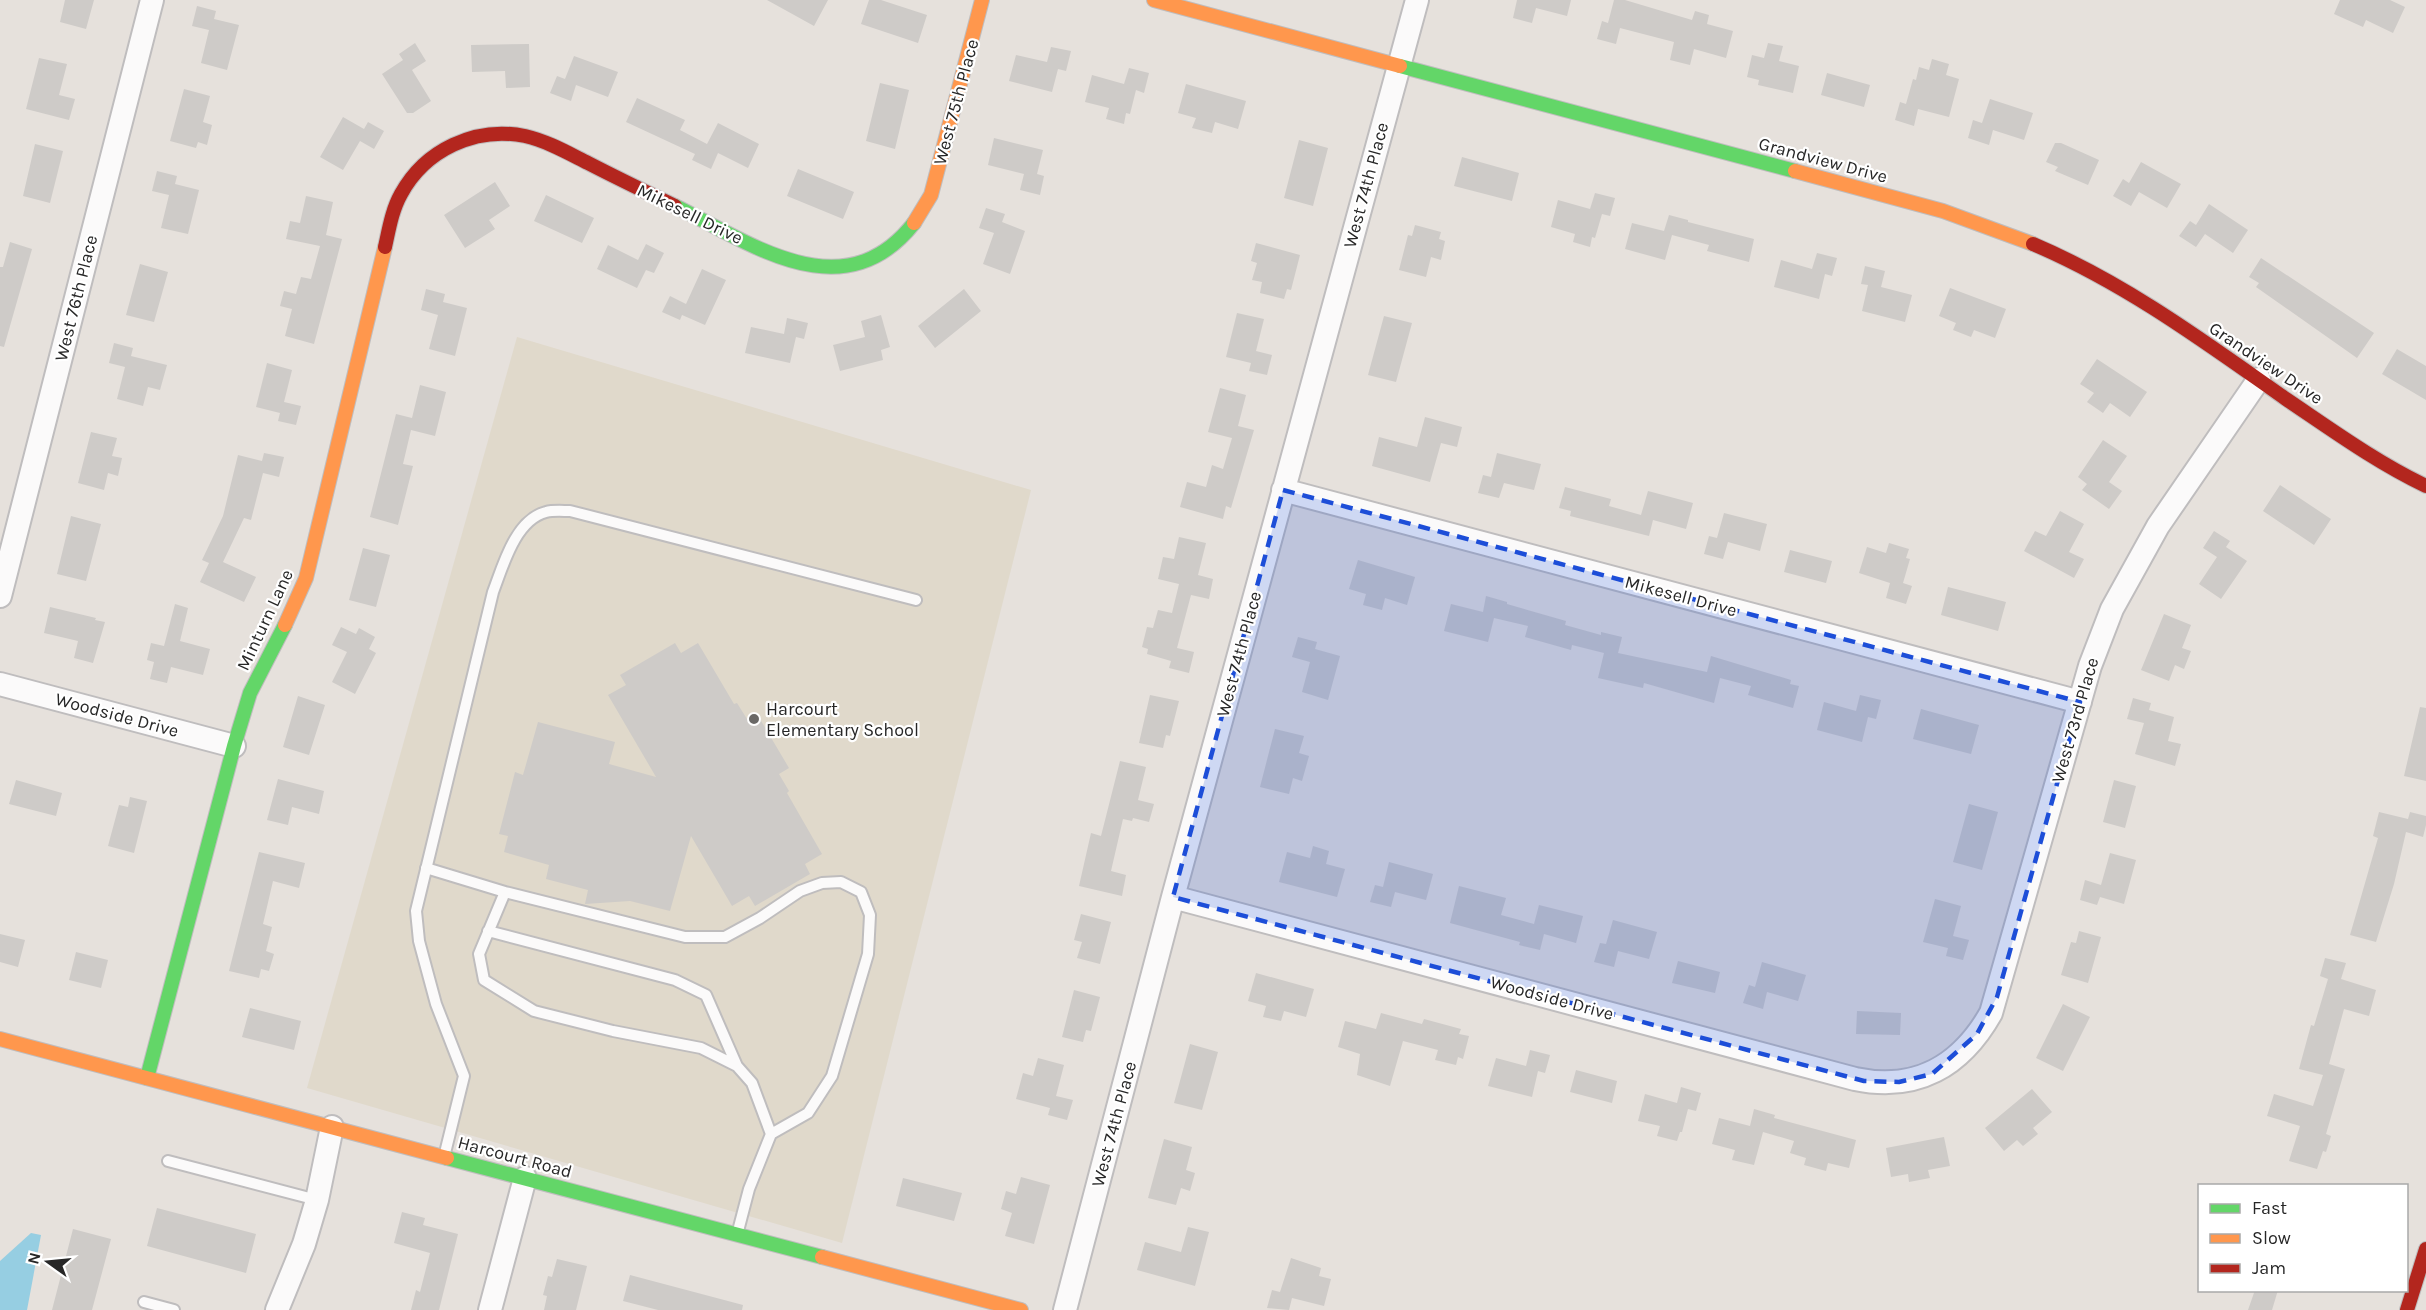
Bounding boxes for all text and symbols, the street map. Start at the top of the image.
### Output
street label: West 75th Place [929,37,983,167]
street label: West 74th Place [1339,120,1393,250]
street label: Grandview Drive [1756,132,1890,188]
street label: Mikesell Drive [633,179,747,249]
street label: West 76th Place [50,233,102,363]
street label: Grandview Drive [2205,317,2327,409]
street label: Minturn Lane [232,566,298,674]
street label: Mikesell Drive [1623,570,1739,622]
street label: West 74th Place [1212,589,1266,719]
street label: West 73rd Place [2047,655,2103,785]
street label: Woodside Drive [53,688,181,742]
place label: Harcourt Elementary School [766,698,919,741]
marker: Harcourt Elementary School [747,712,761,726]
street label: Woodside Drive [1488,971,1616,1025]
street label: West 74th Place [1087,1059,1141,1189]
street label: Harcourt Road [455,1131,575,1183]
legend [2198,1184,2408,1292]
text: Fast [2252,1197,2287,1219]
text: Slow [2252,1227,2291,1249]
north arrow [18,1232,78,1292]
text: N [23,1250,45,1266]
text: Jam [2252,1257,2286,1279]

